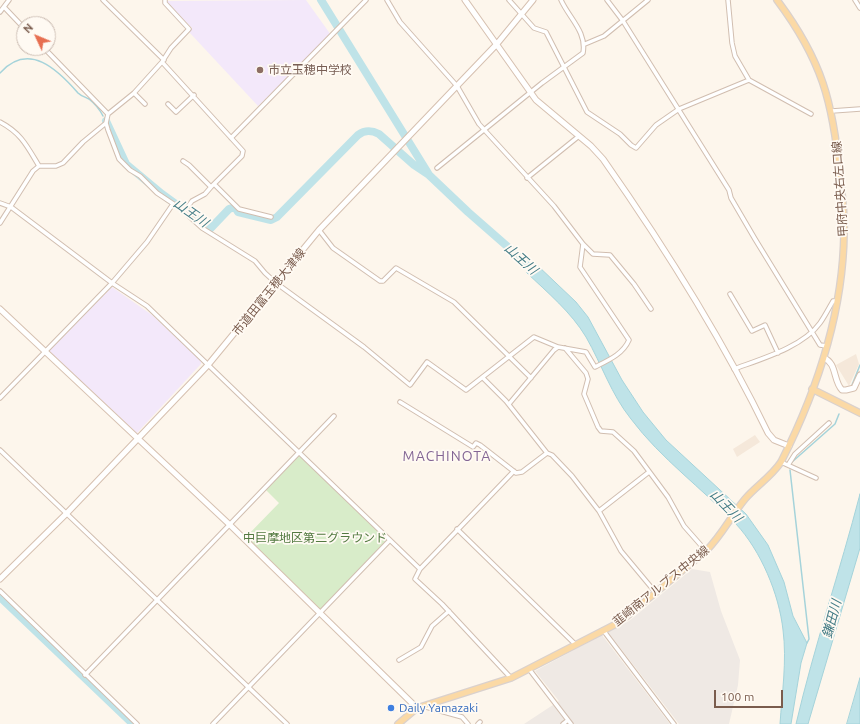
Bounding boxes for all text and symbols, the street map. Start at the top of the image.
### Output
north arrow [16,16,56,56]
text: N [21,21,35,35]
place label: 市立玉穂中学校 [268,63,352,77]
marker: 市立玉穂中学校 [255,65,265,75]
street label: 甲府中央右左口線 [829,141,851,237]
water label: 山王川 [171,195,211,231]
water label: 山王川 [501,240,541,278]
street label: 市道田富玉穂大津線 [229,246,309,338]
district label: MACHINOTA [403,448,491,464]
water label: 山王川 [707,487,745,525]
park label: 中巨摩地区第二グラウンド [243,531,387,545]
street label: 韮崎南アルプス中央線 [610,543,712,629]
water label: 鎌田川 [819,598,845,640]
scale bar [716,682,785,708]
text: 100 m [721,690,754,703]
place label: Daily Yamazaki [399,701,478,715]
marker: Daily Yamazaki [386,703,396,713]

